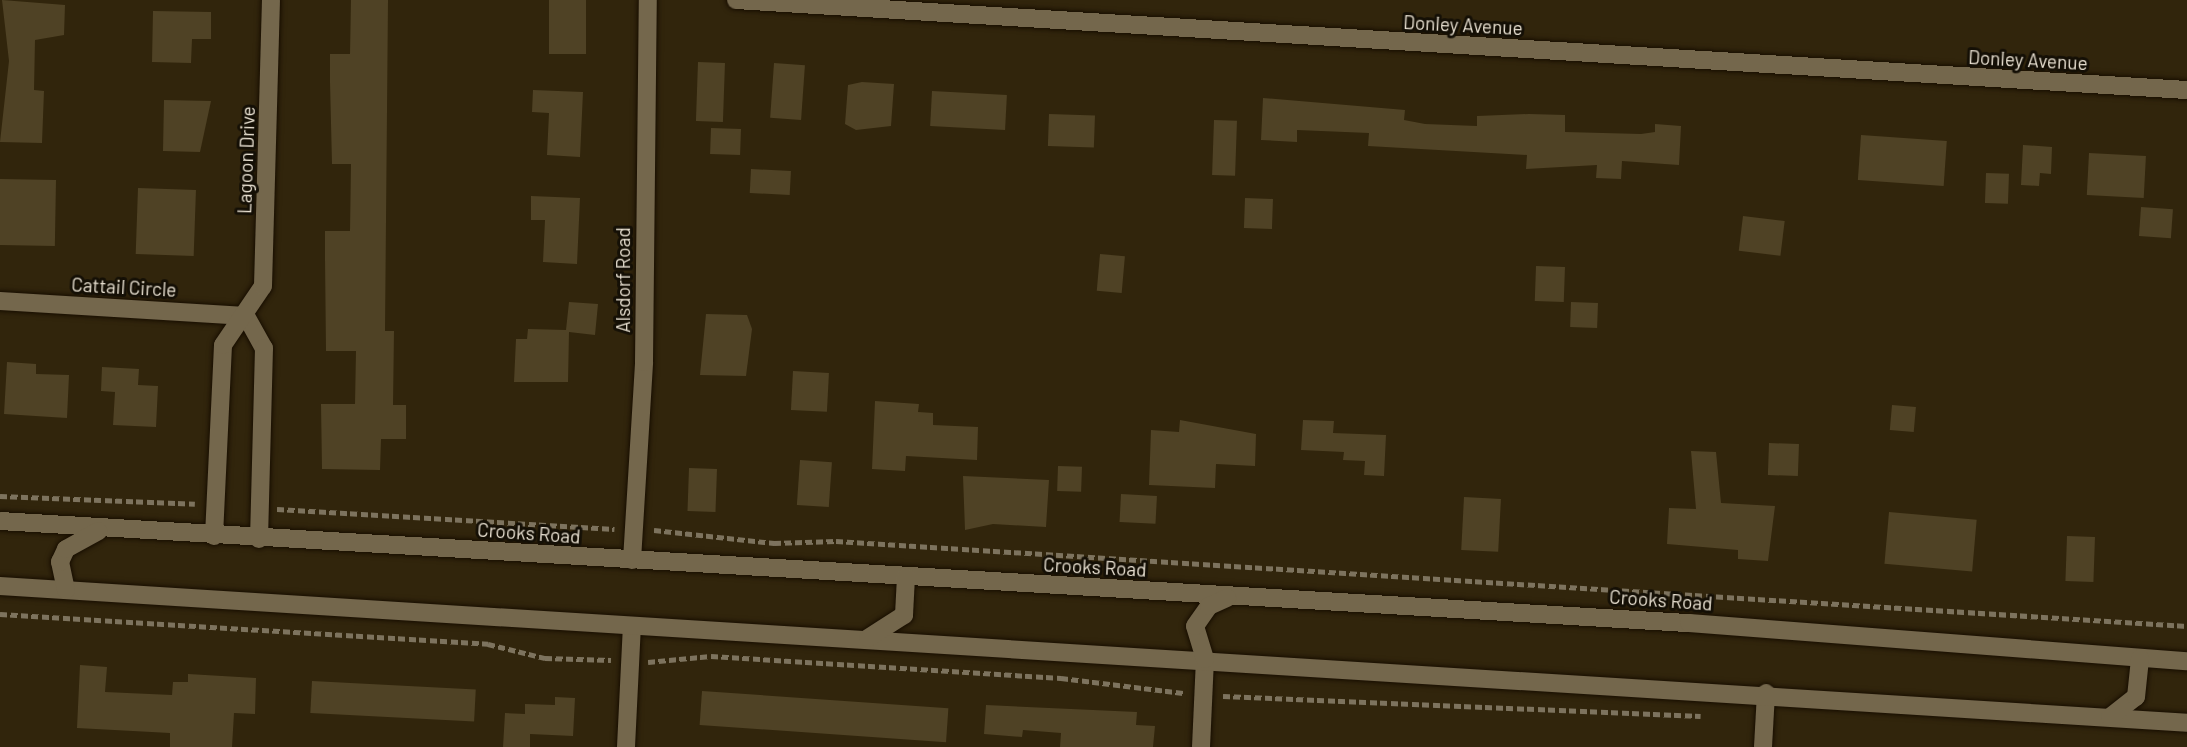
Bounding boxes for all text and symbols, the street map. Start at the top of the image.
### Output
street label: Donley Avenue [1403,10,1523,40]
street label: Donley Avenue [1968,45,2088,75]
street label: Lagoon Drive [233,106,259,214]
street label: Alsdorf Road [612,227,634,333]
street label: Cattail Circle [71,273,177,301]
street label: Crooks Road [477,518,581,548]
street label: Crooks Road [1043,553,1147,581]
street label: Crooks Road [1609,585,1713,615]

